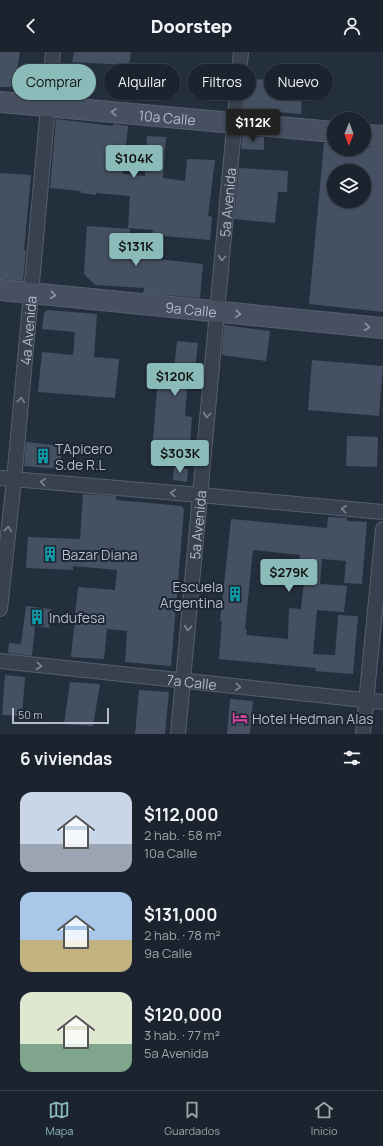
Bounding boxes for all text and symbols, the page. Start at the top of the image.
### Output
text: Doorstep [151,14,232,38]
icon: back [20,15,42,37]
icon: person [341,15,363,37]
chip: Comprar [12,64,96,100]
chip: Alquilar [104,64,180,100]
chip: Filtros [188,64,256,100]
chip: Nuevo [264,64,333,100]
street label: 10a Calle [138,105,197,129]
one-way arrow [111,108,117,117]
pin: $112K [225,109,281,143]
north arrow [327,112,371,156]
map controls [327,112,371,208]
text: $112K [235,113,271,131]
pin: $104K [106,145,162,179]
text: $104K [115,149,153,167]
button: layers [327,164,371,208]
street label: 5a Avenida [214,167,240,238]
pin: $131K [108,233,164,267]
text: $131K [118,237,154,255]
one-way arrow [218,255,227,261]
one-way arrow [50,290,56,299]
street label: 4a Avenida [15,295,40,366]
street label: 9a Calle [164,297,218,321]
one-way arrow [235,309,241,318]
one-way arrow [364,322,370,331]
pin: $120K [147,363,203,397]
text: $120K [156,367,194,385]
one-way arrow [16,396,25,403]
one-way arrow [203,412,212,418]
place label: TApicero S.de R.L [55,439,112,474]
pin: $303K [152,440,208,474]
text: $303K [160,444,200,462]
building icon: TApicero S.de R.L [34,447,52,465]
one-way arrow [40,478,46,487]
one-way arrow [170,488,176,497]
street label: 5a Avenida [185,489,210,560]
one-way arrow [341,504,347,513]
one-way arrow [4,526,13,532]
building icon: Bazar Diana [41,545,59,563]
place label: Bazar Diana [62,545,138,564]
pin: $279K [261,559,317,593]
text: $279K [269,563,309,581]
place label: Escuela Argentina [160,577,223,612]
building icon: Escuela Argentina [226,585,244,603]
building icon: Indufesa [28,608,46,626]
place label: Indufesa [49,608,105,627]
one-way arrow [183,625,192,632]
one-way arrow [36,661,42,670]
street label: 7a Calle [166,669,218,694]
one-way arrow [235,682,241,691]
scale bar [12,706,109,725]
text: 50 m [18,707,43,722]
hotel icon: Hotel Hedman Alas [231,709,249,727]
place label: Hotel Hedman Alas [252,709,374,728]
text: 6 viviendas [20,747,112,770]
icon: filters [341,747,363,769]
text: $112,000 [144,803,218,826]
icon: home [52,808,100,856]
text: 2 hab. · 58 m² [144,826,222,844]
text: 10a Calle [144,844,197,862]
text: $131,000 [144,903,218,926]
icon: home [52,908,100,956]
text: 2 hab. · 78 m² [144,926,221,944]
text: 9a Calle [144,944,192,962]
text: $120,000 [144,1003,222,1026]
icon: home [52,1008,100,1056]
text: 3 hab. · 77 m² [144,1026,220,1044]
text: 5a Avenida [144,1044,208,1062]
tab: Mapa [45,1099,73,1138]
tab: Guardados [164,1099,220,1138]
tab: Inicio [311,1099,338,1138]

